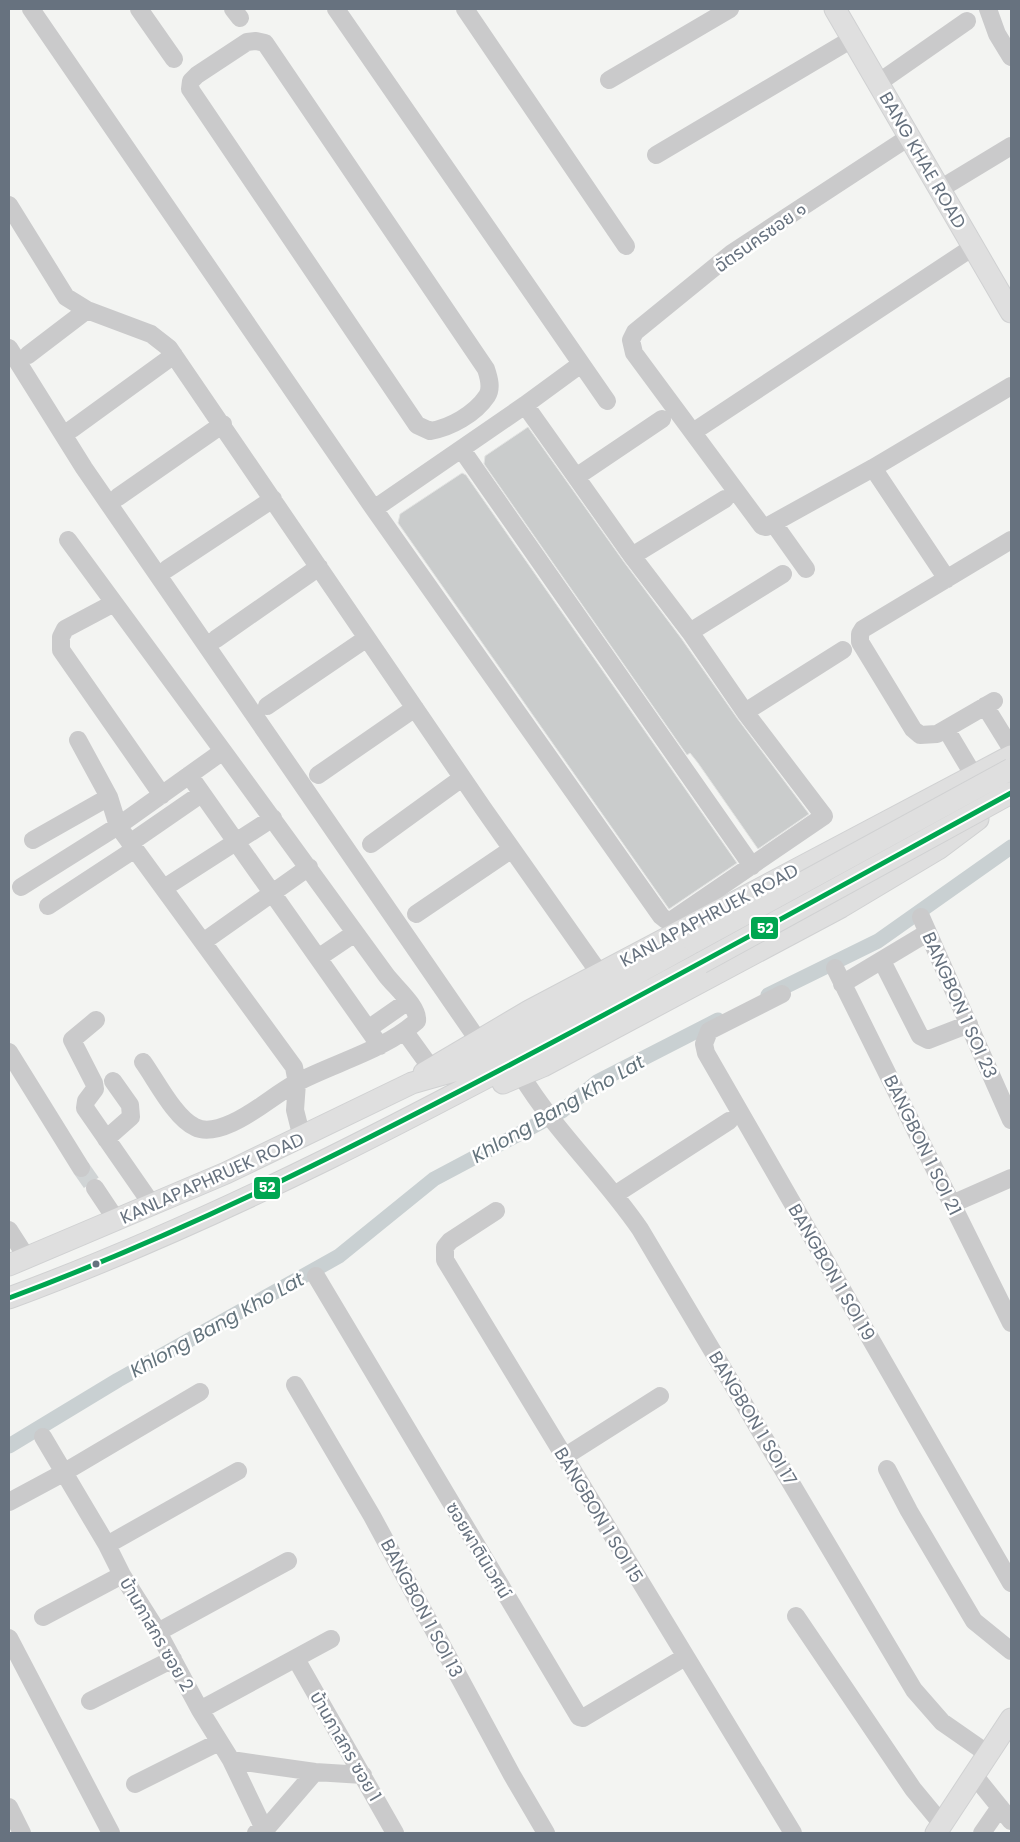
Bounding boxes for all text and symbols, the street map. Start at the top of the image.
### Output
street label: BANG KHAE ROAD [874,87,972,233]
street label: ฉัตรนครซอย ๑ [709,196,811,278]
street label: KANLAPAPHRUEK ROAD [615,857,803,973]
line badge: 52 [750,916,779,940]
text: 52 [756,918,774,938]
street label: BANGBON 1 SOI 23 [916,928,1004,1082]
water label: Khlong Bang Kho Lat [467,1048,650,1170]
street label: BANGBON 1 SOI 21 [878,1071,968,1219]
street label: KANLAPAPHRUEK ROAD [116,1126,308,1230]
line badge: 52 [253,1176,281,1200]
text: 52 [258,1177,276,1197]
street label: BANGBON 1 SOI 19 [783,1199,881,1345]
unlabelled marker [91,1259,101,1269]
water label: Khlong Bang Kho Lat [125,1265,310,1384]
street label: BANGBON 1 SOI 17 [703,1346,803,1490]
street label: BANGBON 1 SOI 15 [549,1443,649,1587]
street label: ซอยผาตินิเวศน์ [440,1497,518,1603]
street label: BANGBON 1 SOI 13 [375,1534,469,1682]
street label: บ้านภาสกร ซอย 2 [114,1572,200,1696]
street label: บ้านภาสกร ซอย 1 [304,1686,388,1806]

